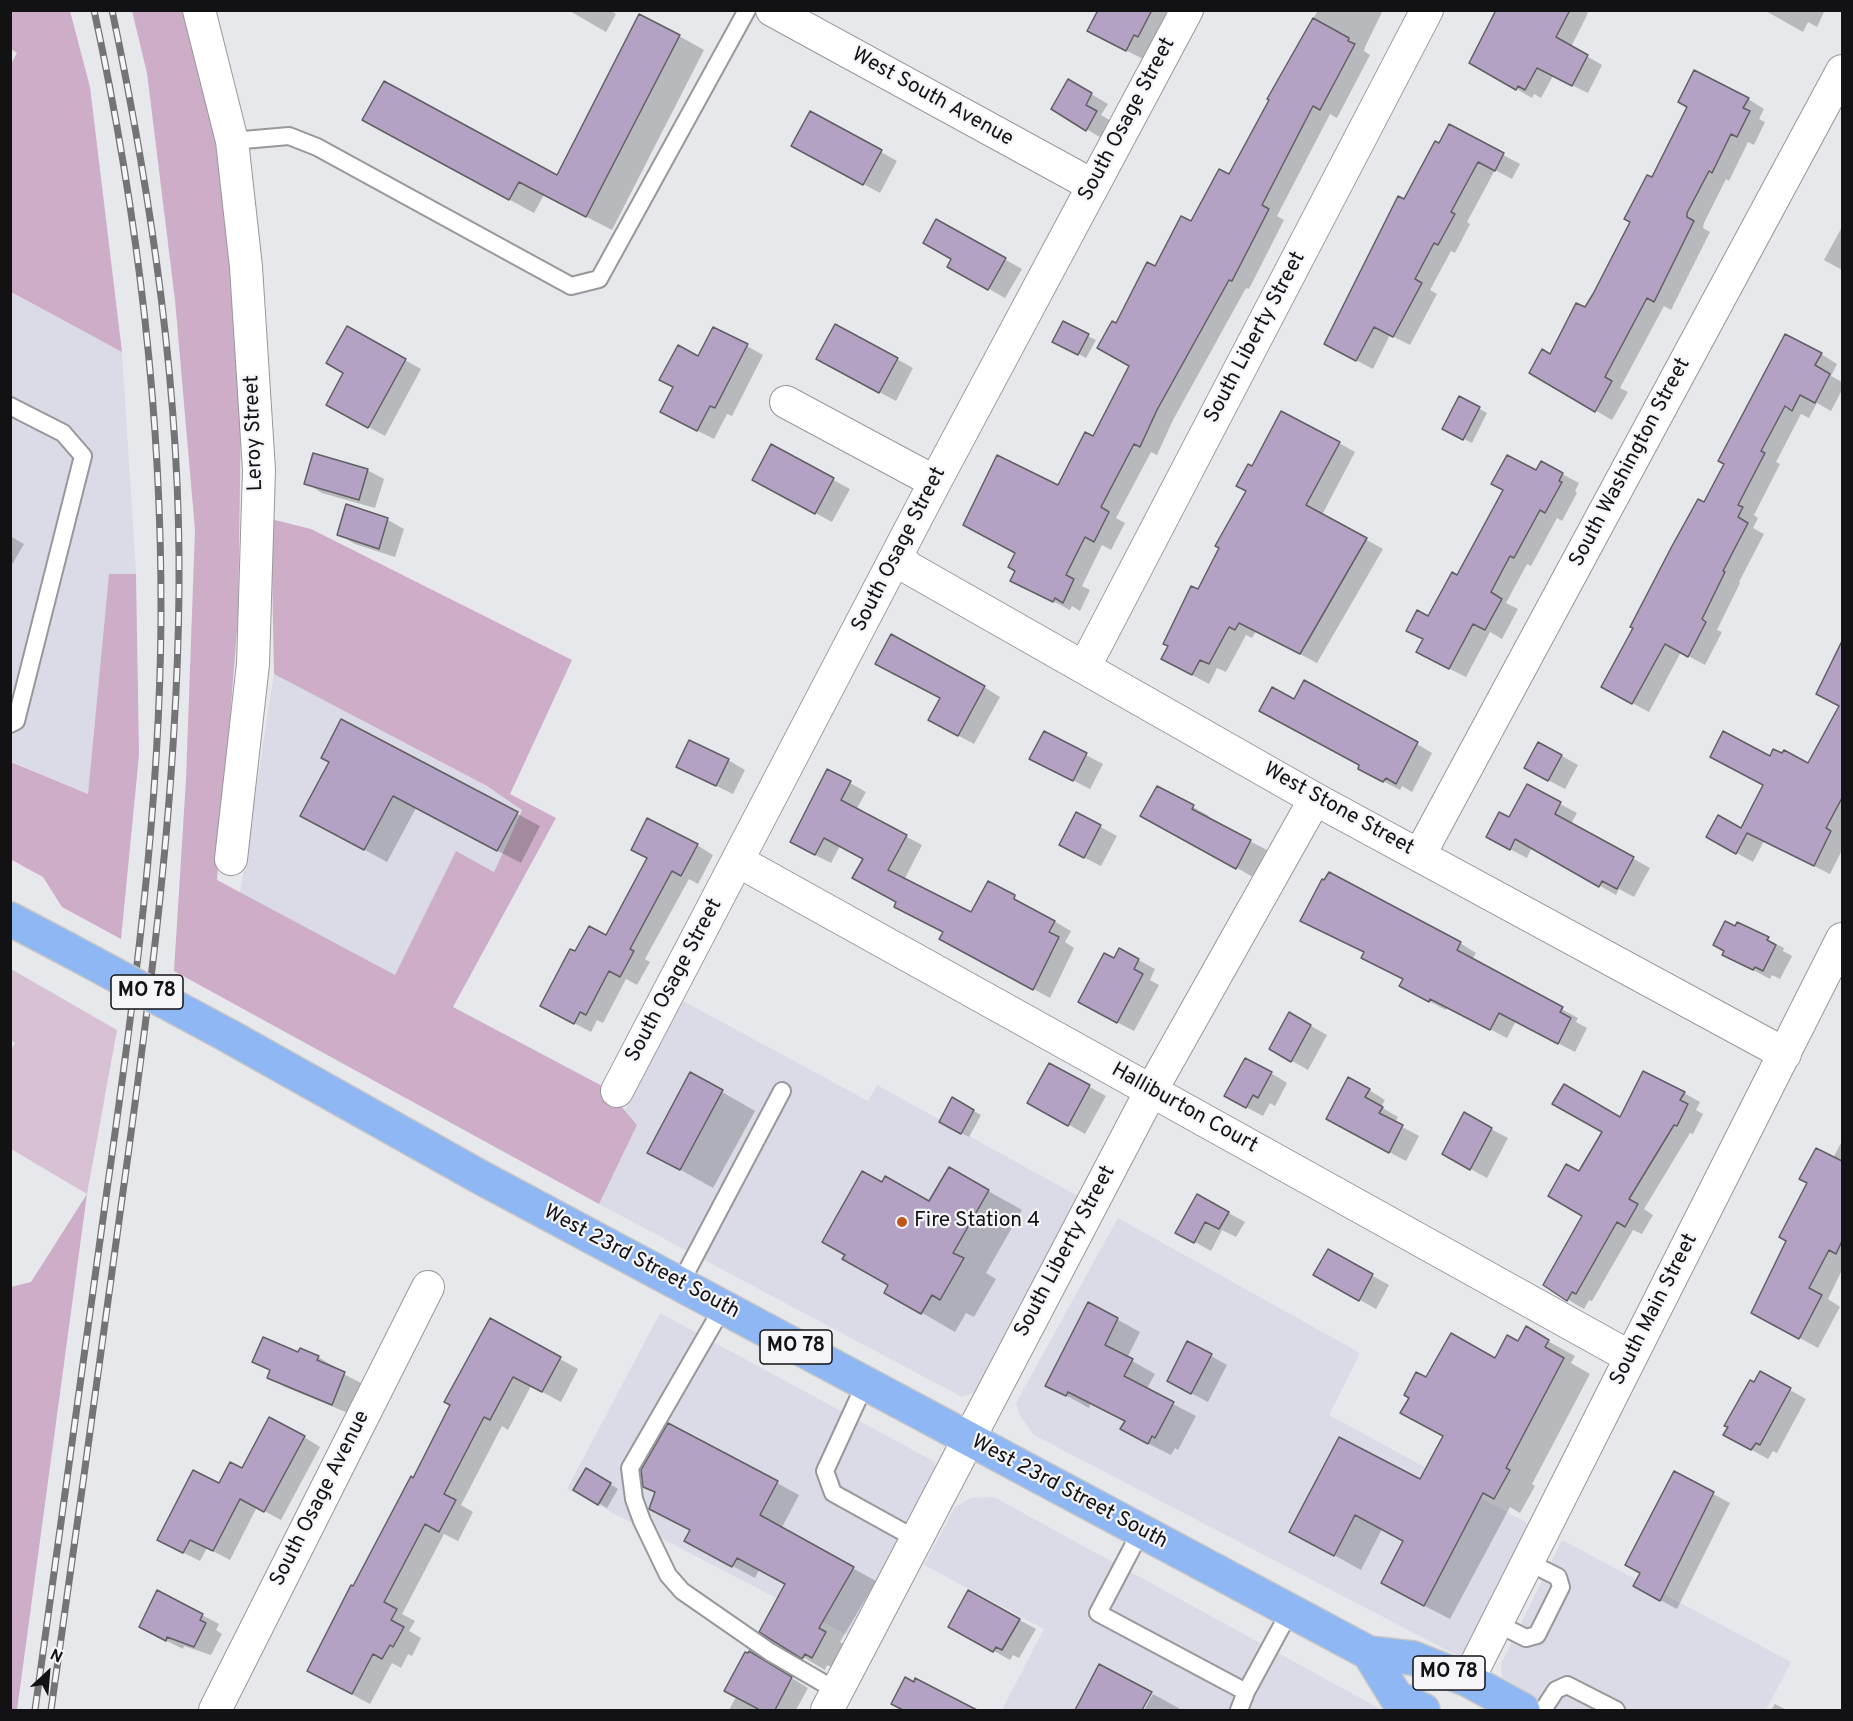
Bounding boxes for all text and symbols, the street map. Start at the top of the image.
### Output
street label: South Osage Street [1074,34,1182,206]
street label: West South Avenue [847,43,1017,153]
street label: South Liberty Street [1200,248,1312,428]
street label: South Washington Street [1565,354,1697,572]
street label: Leroy Street [240,374,270,492]
street label: South Osage Street [848,463,952,637]
street label: West Stone Street [1258,758,1418,862]
street label: South Osage Street [621,895,729,1067]
road number: MO 78 [111,975,183,1009]
street label: Halliburton Court [1106,1058,1262,1160]
street label: South Liberty Street [1010,1162,1122,1342]
street label: West 23rd Street South [539,1201,743,1325]
place label: Fire Station 4 [914,1209,1040,1235]
marker: Fire Station 4 [895,1215,909,1229]
street label: South Main Street [1606,1230,1704,1390]
road number: MO 78 [760,1330,832,1364]
street label: South Osage Avenue [266,1407,376,1591]
street label: West 23rd Street South [967,1431,1171,1555]
north arrow [18,1643,78,1703]
text: N [46,1645,65,1668]
road number: MO 78 [1413,1656,1485,1690]

